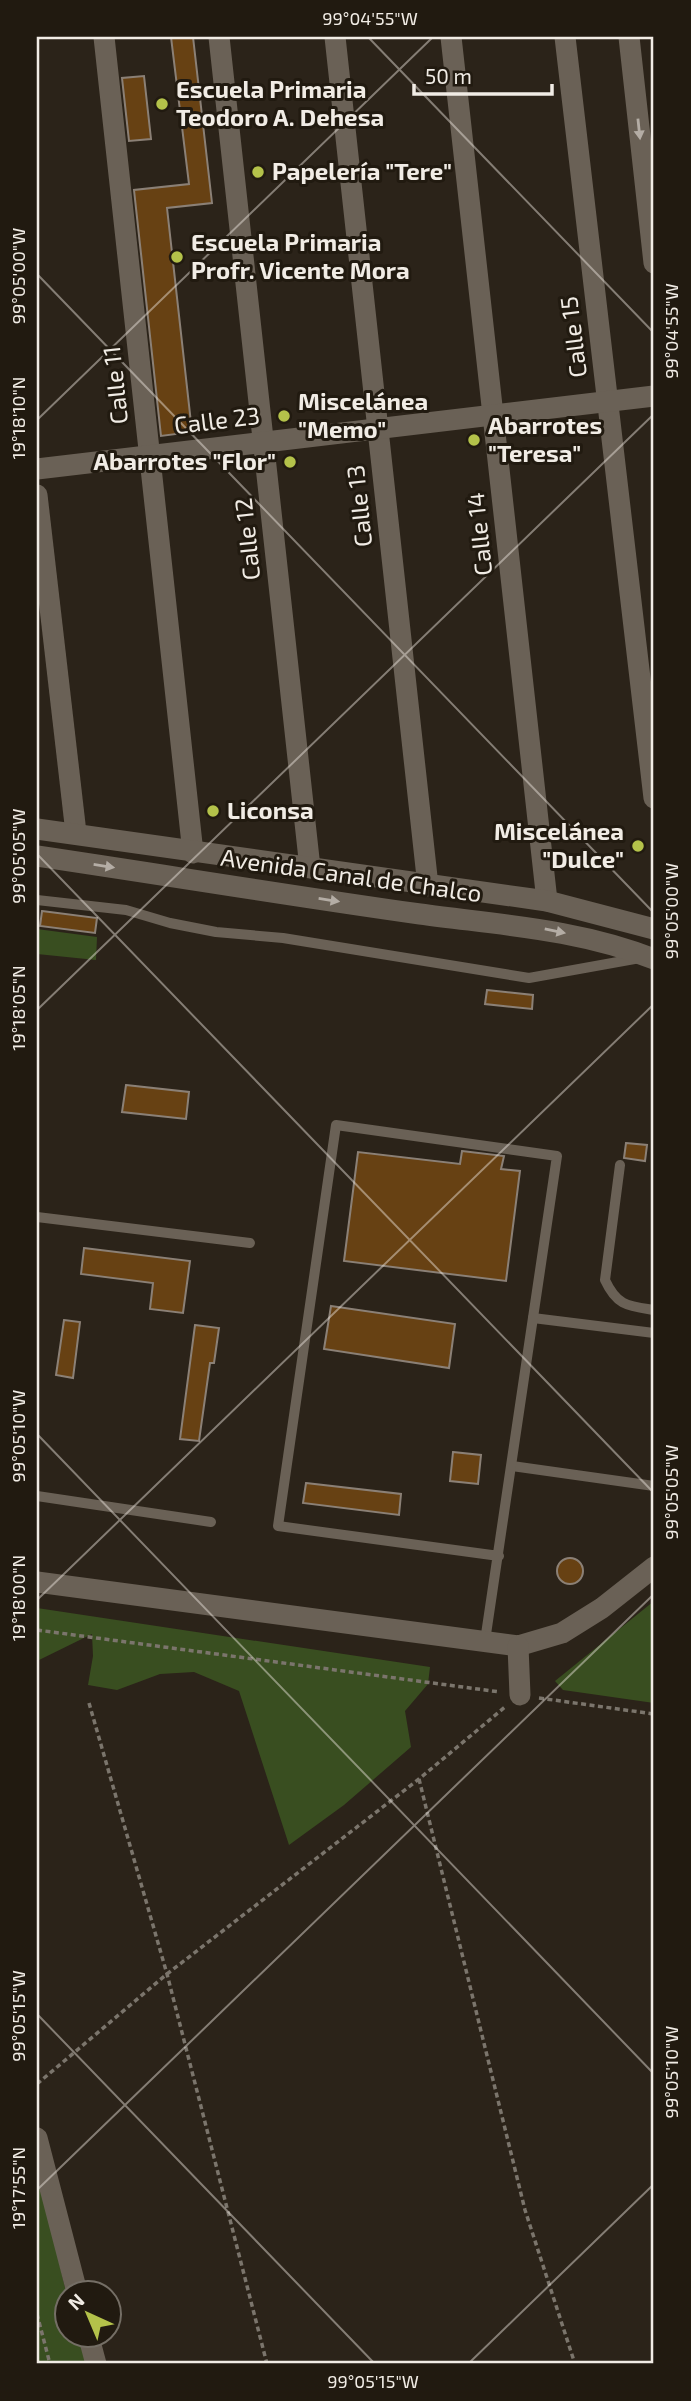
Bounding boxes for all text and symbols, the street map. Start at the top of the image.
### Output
text: 99°04'55"W [322,7,418,29]
scale bar [414,52,553,96]
text: 50 m [425,63,472,88]
place label: Escuela Primaria Teodoro A. Dehesa [176,74,384,131]
marker: Escuela Primaria Teodoro A. Dehesa [154,96,170,112]
one-way arrow [634,118,645,140]
place label: Papelería "Tere" [272,156,452,185]
marker: Papelería "Tere" [250,164,266,180]
place label: Escuela Primaria Profr. Vicente Mora [191,227,410,284]
text: 99°05'00"W [7,228,29,324]
marker: Escuela Primaria Profr. Vicente Mora [169,249,185,265]
text: 99°04'55"W [660,283,682,379]
street label: Calle 15 [553,295,592,380]
street label: Calle 11 [96,345,133,426]
text: 19°18'10"N [7,377,29,459]
place label: Miscelánea "Memo" [298,386,428,443]
street label: Calle 23 [172,400,261,439]
marker: Miscelánea "Memo" [276,408,292,424]
place label: Abarrotes "Teresa" [488,410,602,467]
marker: Abarrotes "Teresa" [466,432,482,448]
place label: Abarrotes "Flor" [93,446,276,475]
marker: Abarrotes "Flor" [282,454,298,470]
street label: Calle 13 [340,464,377,549]
street label: Calle 14 [460,491,497,577]
street label: Calle 12 [228,497,265,582]
place label: Liconsa [227,795,314,824]
marker: Liconsa [205,803,221,819]
text: 99°05'05"W [7,808,29,904]
place label: Miscelánea "Dulce" [494,816,624,873]
marker: Miscelánea "Dulce" [630,838,646,854]
street label: Avenida Canal de Chalco [219,842,483,907]
one-way arrow [93,861,115,872]
text: 99°05'00"W [660,863,682,959]
one-way arrow [318,895,340,906]
one-way arrow [544,925,566,936]
text: 19°18'05"N [7,965,29,1051]
text: 99°05'10"W [7,1390,29,1482]
text: 99°05'05"W [660,1444,682,1540]
text: 19°18'00"N [7,1555,29,1641]
text: 99°05'15"W [7,1970,29,2062]
text: 99°05'10"W [660,2026,682,2118]
text: 19°17'55"N [7,2147,29,2229]
north arrow [52,2278,122,2348]
text: N [63,2288,89,2314]
text: 99°05'15"W [327,2370,419,2392]

